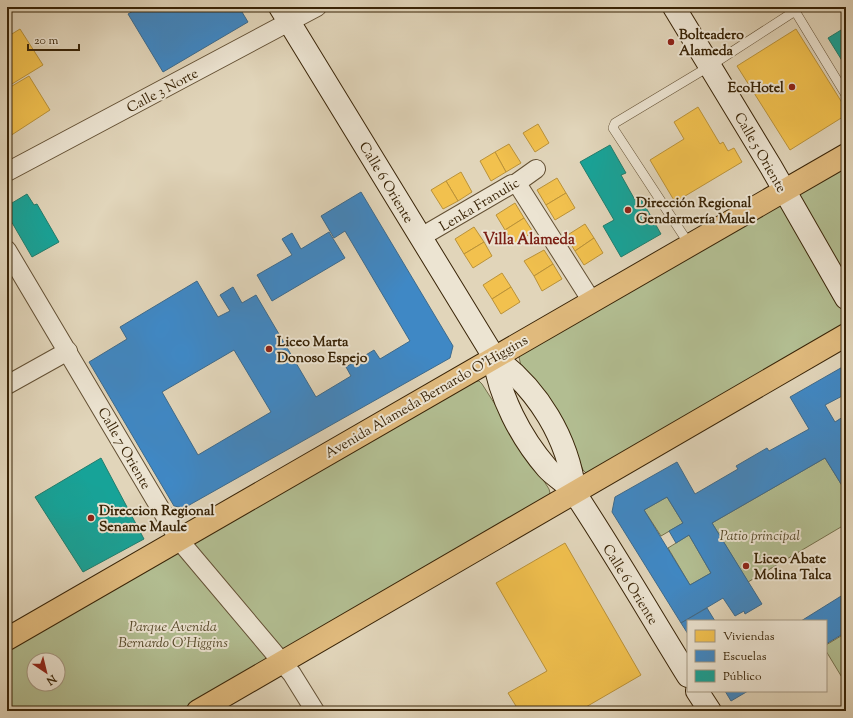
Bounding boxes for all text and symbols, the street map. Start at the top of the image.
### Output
scale bar [28,26,79,52]
place label: Bolteadero Alameda [679,26,744,62]
text: 20 m [34,32,59,50]
marker: Bolteadero Alameda [666,37,676,47]
street label: Calle 3 Norte [124,64,202,119]
place label: EcoHotel [728,79,784,99]
marker: EcoHotel [787,82,797,92]
street label: Calle 5 Oriente [728,109,790,197]
street label: Calle 6 Oriente [353,139,417,227]
street label: Lenka Franulic [436,174,524,237]
place label: Dirección Regional Gendarmería Maule [636,194,756,230]
marker: Dirección Regional Gendarmería Maule [623,205,633,215]
district label: Villa Alameda [483,230,575,251]
street label: Avenida Alameda Bernardo O'Higgins [322,331,532,464]
place label: Liceo Marta Donoso Espejo [277,333,368,369]
marker: Liceo Marta Donoso Espejo [264,344,274,354]
street label: Calle 7 Oriente [92,404,155,494]
place label: Direccion Regional Sename Maule [99,502,215,538]
marker: Direccion Regional Sename Maule [86,513,96,523]
park label: Patio principal [720,527,801,547]
street label: Calle 6 Oriente [597,541,662,629]
place label: Liceo Abate Molina Talca [754,550,832,586]
marker: Liceo Abate Molina Talca [741,561,751,571]
park label: Parque Avenida Bernardo O'Higgins [118,618,228,654]
legend [687,620,827,692]
text: Viviendas [723,628,775,646]
text: Escuelas [723,648,767,666]
north arrow [26,652,66,692]
text: Público [723,668,762,686]
text: N [43,670,60,689]

